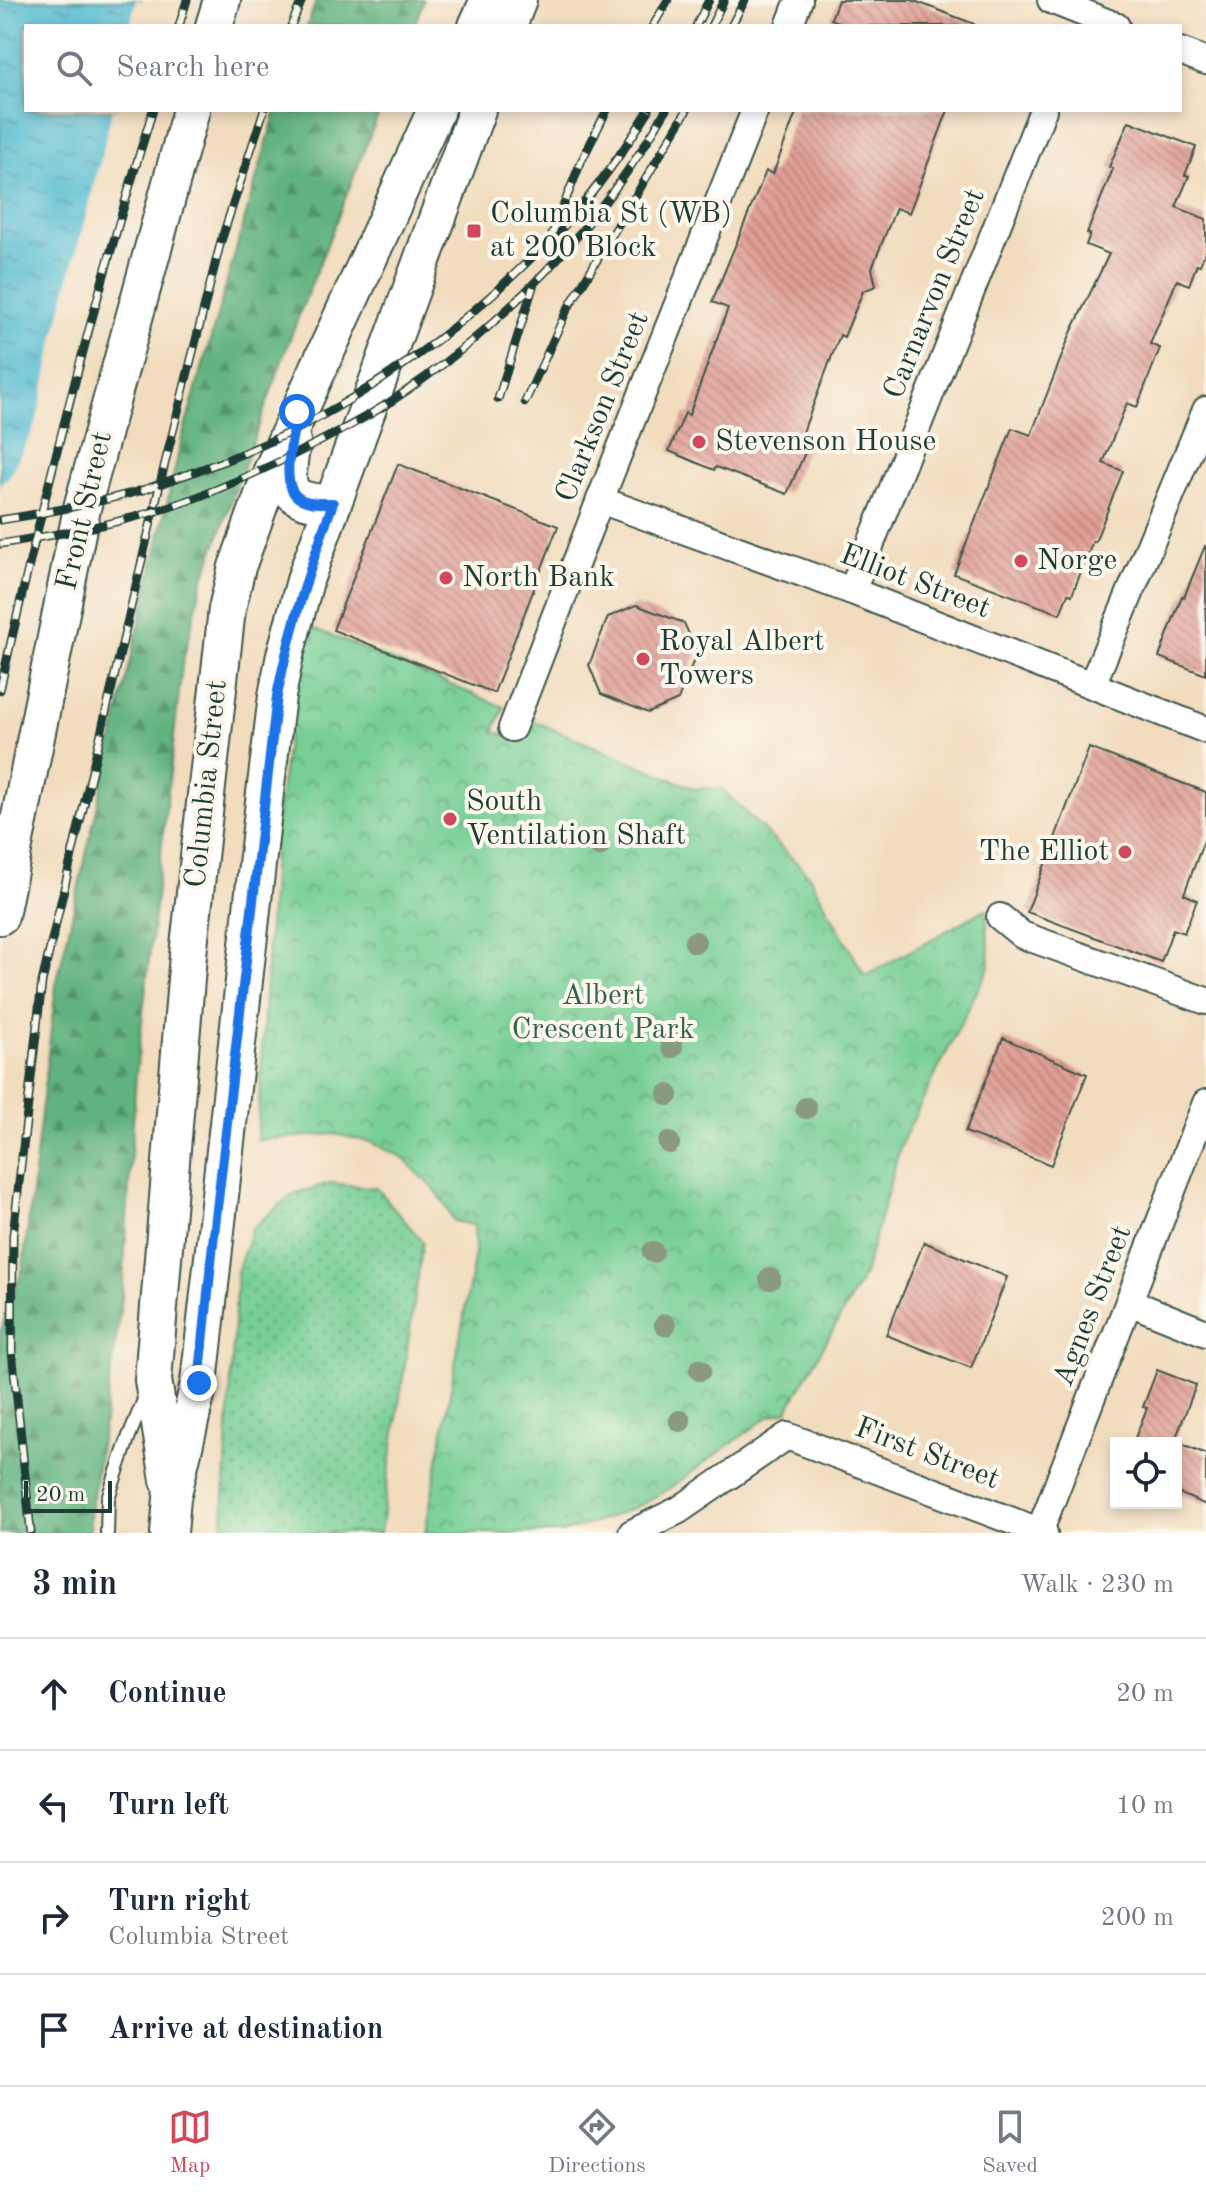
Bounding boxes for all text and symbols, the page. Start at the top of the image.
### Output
search box [24,24,1182,112]
icon: search [52,46,96,90]
text: Search here [116,53,270,83]
street label: Carnarvon Street [879,185,991,403]
place label: Columbia St (WB) at 200 Block [490,199,732,263]
marker: Columbia St (WB) at 200 Block [465,222,483,240]
street label: Clarkson Street [551,307,655,507]
route start [279,394,315,430]
place label: Stevenson House [715,427,936,457]
street label: Front Street [52,429,118,593]
marker: Stevenson House [690,433,708,451]
street label: Elliot Street [836,540,994,624]
place label: Norge [1037,546,1117,576]
marker: Norge [1012,552,1030,570]
place label: North Bank [462,563,615,593]
marker: North Bank [437,569,455,587]
place label: Royal Albert Towers [659,627,825,691]
marker: Royal Albert Towers [634,650,652,668]
street label: Columbia Street [181,678,233,890]
place label: South Ventilation Shaft [466,787,686,851]
marker: South Ventilation Shaft [441,810,459,828]
place label: The Elliot [979,837,1109,867]
marker: The Elliot [1116,843,1134,861]
park label: Albert Crescent Park [512,981,695,1045]
street label: Agnes Street [1049,1221,1137,1391]
route end [181,1365,217,1401]
street label: First Street [851,1413,1003,1495]
map controls [1110,1437,1182,1509]
button: locate [1110,1437,1182,1509]
scale bar [24,1477,112,1513]
text: 20 m [36,1484,85,1506]
text: 3 min [32,1568,117,1602]
text: Walk · 230 m [1020,1572,1174,1598]
icon: ahead [32,1672,76,1716]
text: Continue [108,1679,227,1709]
text: 20 m [1116,1681,1174,1707]
icon: left [32,1784,76,1828]
text: Turn left [108,1791,229,1821]
text: 10 m [1116,1793,1174,1819]
text: Turn right [108,1887,250,1917]
icon: right [32,1896,76,1940]
text: 200 m [1101,1905,1174,1931]
text: Columbia Street [108,1924,289,1950]
icon: arrive [32,2008,76,2052]
text: Arrive at destination [108,2015,383,2045]
tab: Map [168,2105,212,2180]
tab: Directions [548,2105,646,2180]
tab: Saved [982,2105,1038,2180]

